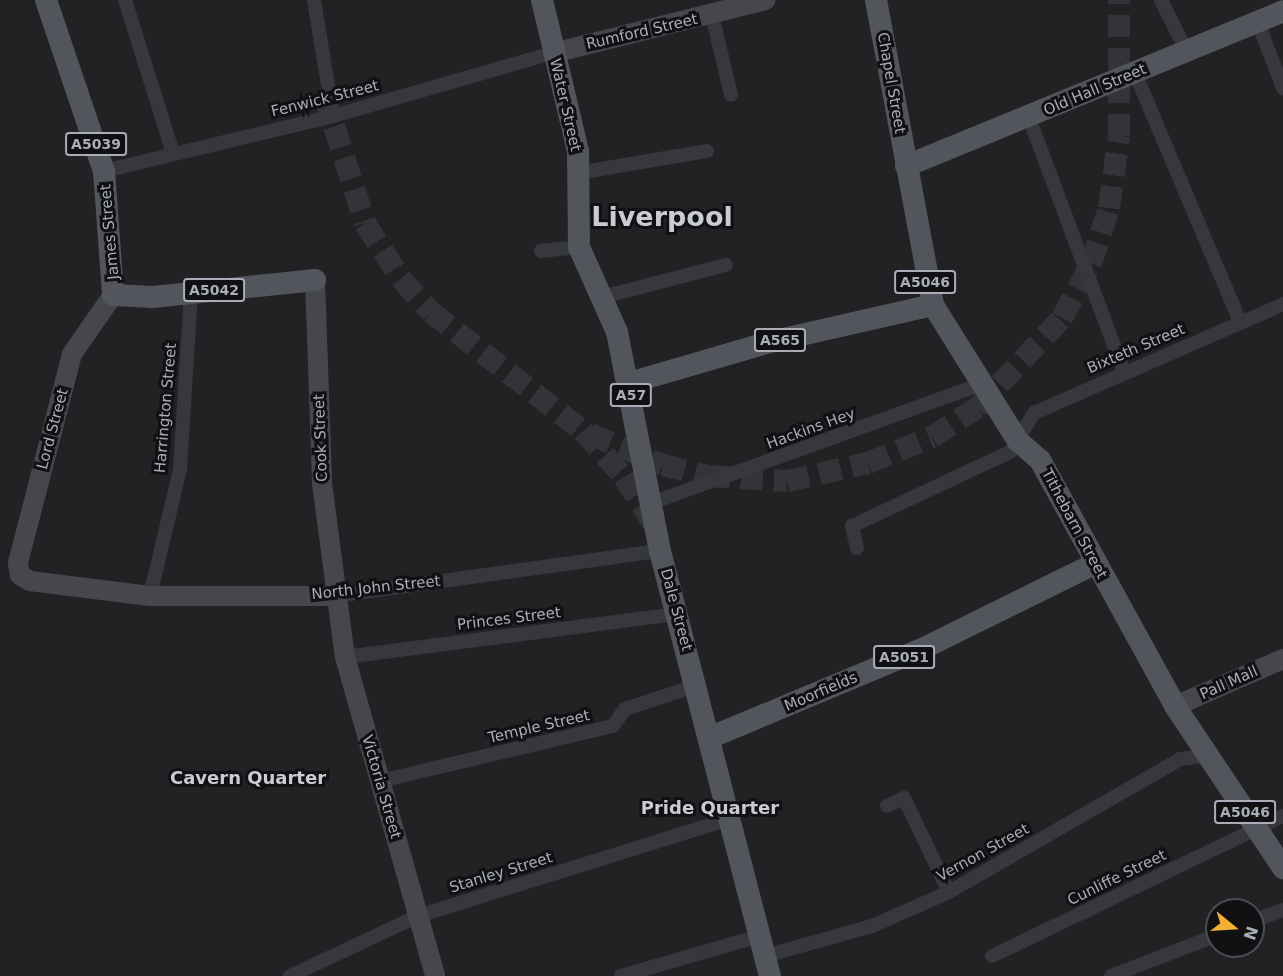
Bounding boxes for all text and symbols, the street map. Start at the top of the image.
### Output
street label: Rumford Street [584,10,700,54]
street label: Chapel Street [873,31,909,135]
street label: Water Street [546,57,584,153]
street label: Old Hall Street [1041,60,1149,120]
street label: Fenwick Street [269,77,381,121]
road number: A5039 [64,133,128,155]
street label: James Street [97,184,123,280]
district label: Liverpool [591,201,733,233]
road number: A5046 [894,271,956,293]
road number: A5042 [182,279,246,301]
street label: Bixteth Street [1085,320,1187,378]
road number: A565 [753,329,807,351]
street label: Harrington Street [151,342,181,474]
road number: A57 [608,384,654,406]
street label: Lord Street [34,387,72,471]
street label: Cook Street [310,394,332,482]
street label: Hackins Hey [764,405,858,453]
street label: Tithebarn Street [1037,466,1111,582]
street label: Dale Street [656,567,696,653]
street label: North John Street [311,572,441,604]
street label: Princes Street [456,604,562,634]
road number: A5051 [872,646,936,668]
street label: Pall Mall [1197,662,1261,704]
street label: Moorfields [782,669,860,715]
street label: Temple Street [486,707,592,747]
street label: Victoria Street [358,733,404,841]
district label: Cavern Quarter [170,767,326,789]
district label: Pride Quarter [641,797,779,819]
road number: A5046 [1214,801,1276,823]
street label: Vernon Street [934,820,1032,886]
street label: Cunliffe Street [1065,846,1169,910]
street label: Stanley Street [447,849,555,897]
north arrow [1205,898,1265,958]
text: N [1240,924,1262,942]

